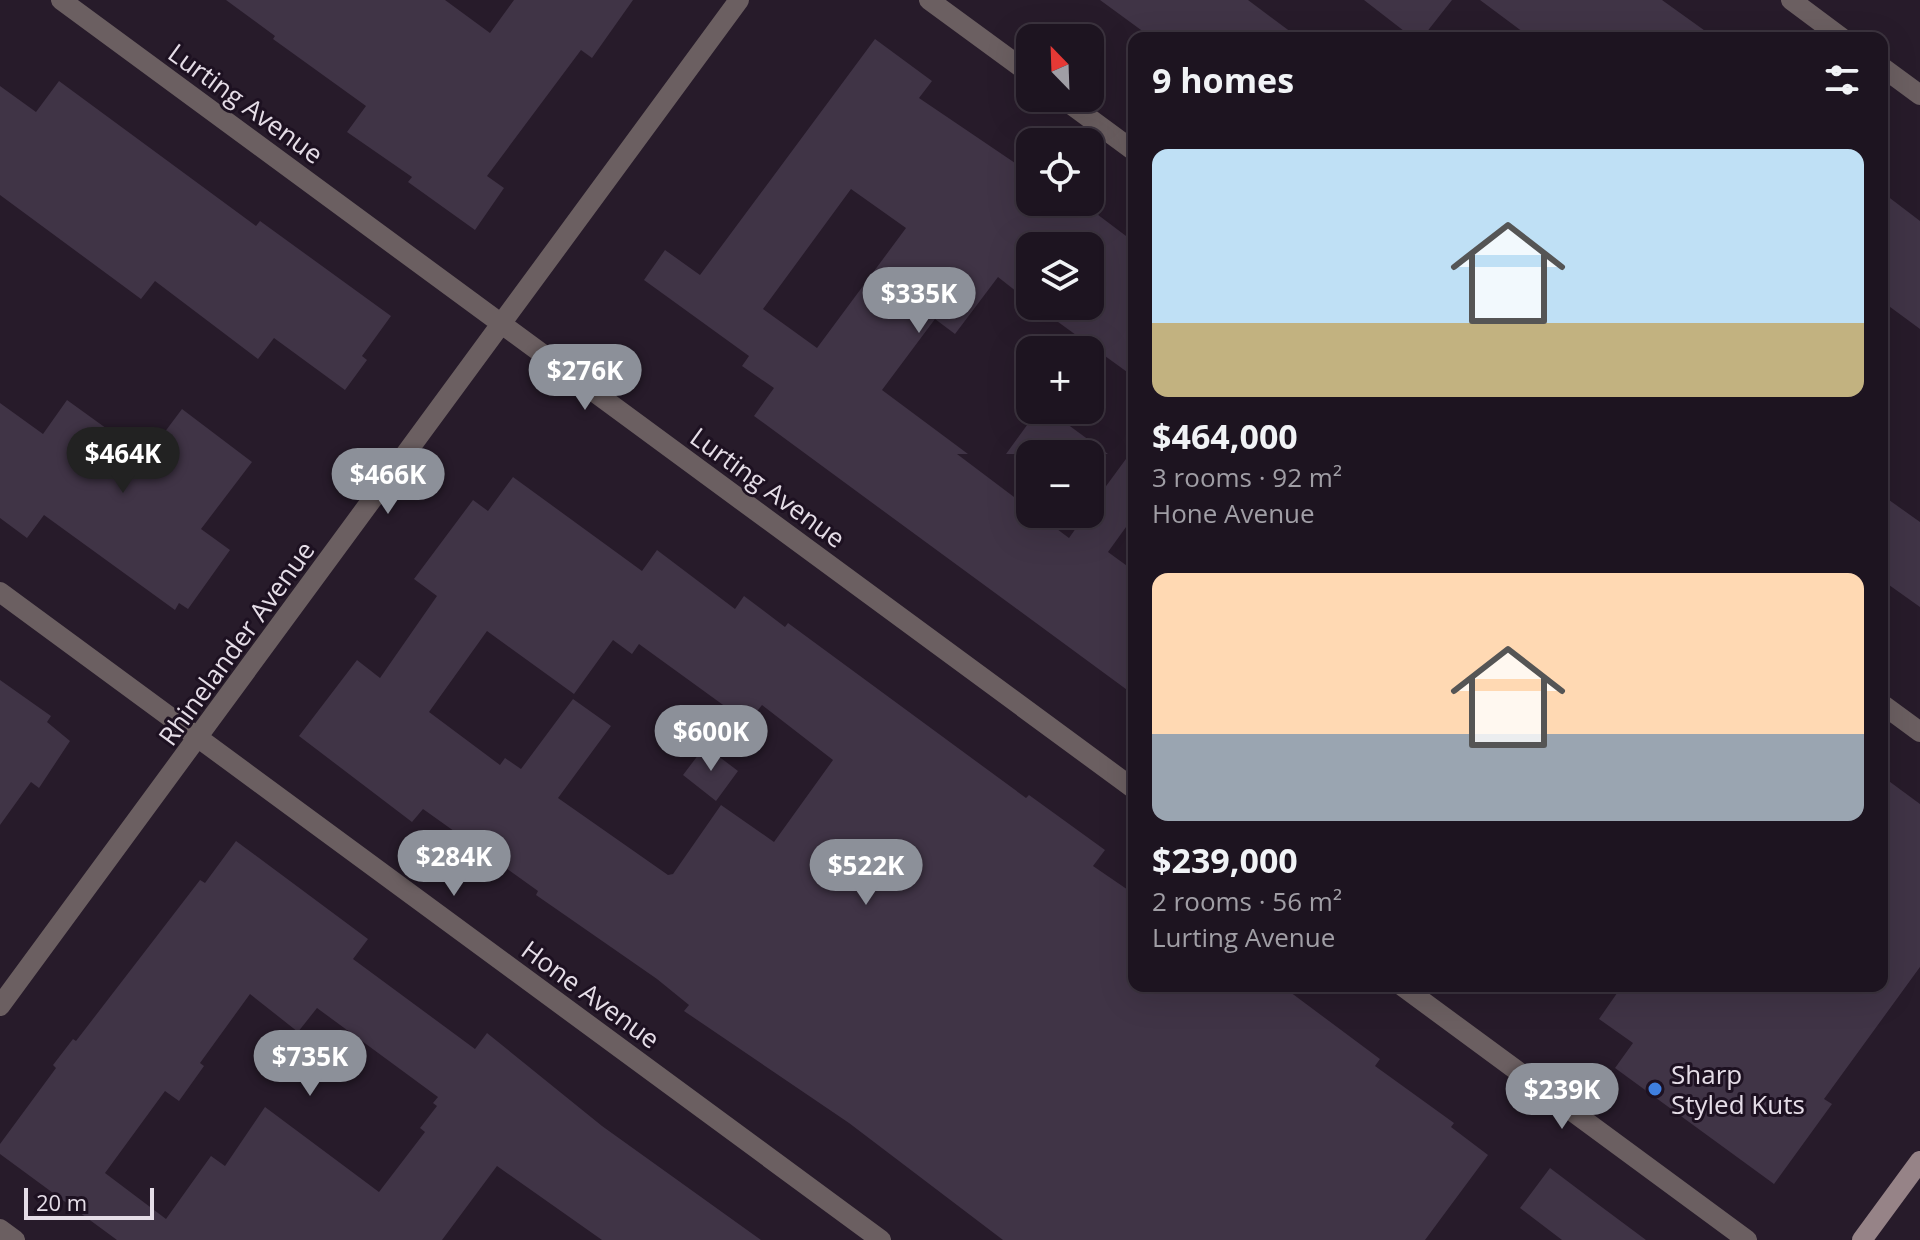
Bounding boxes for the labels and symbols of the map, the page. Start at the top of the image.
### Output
north arrow [1016,24,1104,112]
street label: Lurting Avenue [161,35,331,171]
pin: $335K [863,267,975,335]
pin: $276K [529,344,641,412]
street label: Lurting Avenue [683,419,853,555]
pin: $464K [67,427,179,495]
pin: $466K [332,448,444,516]
street label: Rhinelander Avenue [150,534,322,752]
pin: $600K [655,705,767,773]
pin: $284K [398,830,510,898]
pin: $522K [810,839,922,907]
street label: Hone Avenue [515,932,667,1056]
pin: $735K [254,1030,366,1098]
place label: Sharp Styled Kuts [1671,1056,1805,1122]
pin: $239K [1506,1063,1618,1131]
marker: Sharp Styled Kuts [1646,1080,1664,1098]
scale bar [24,1184,154,1220]

